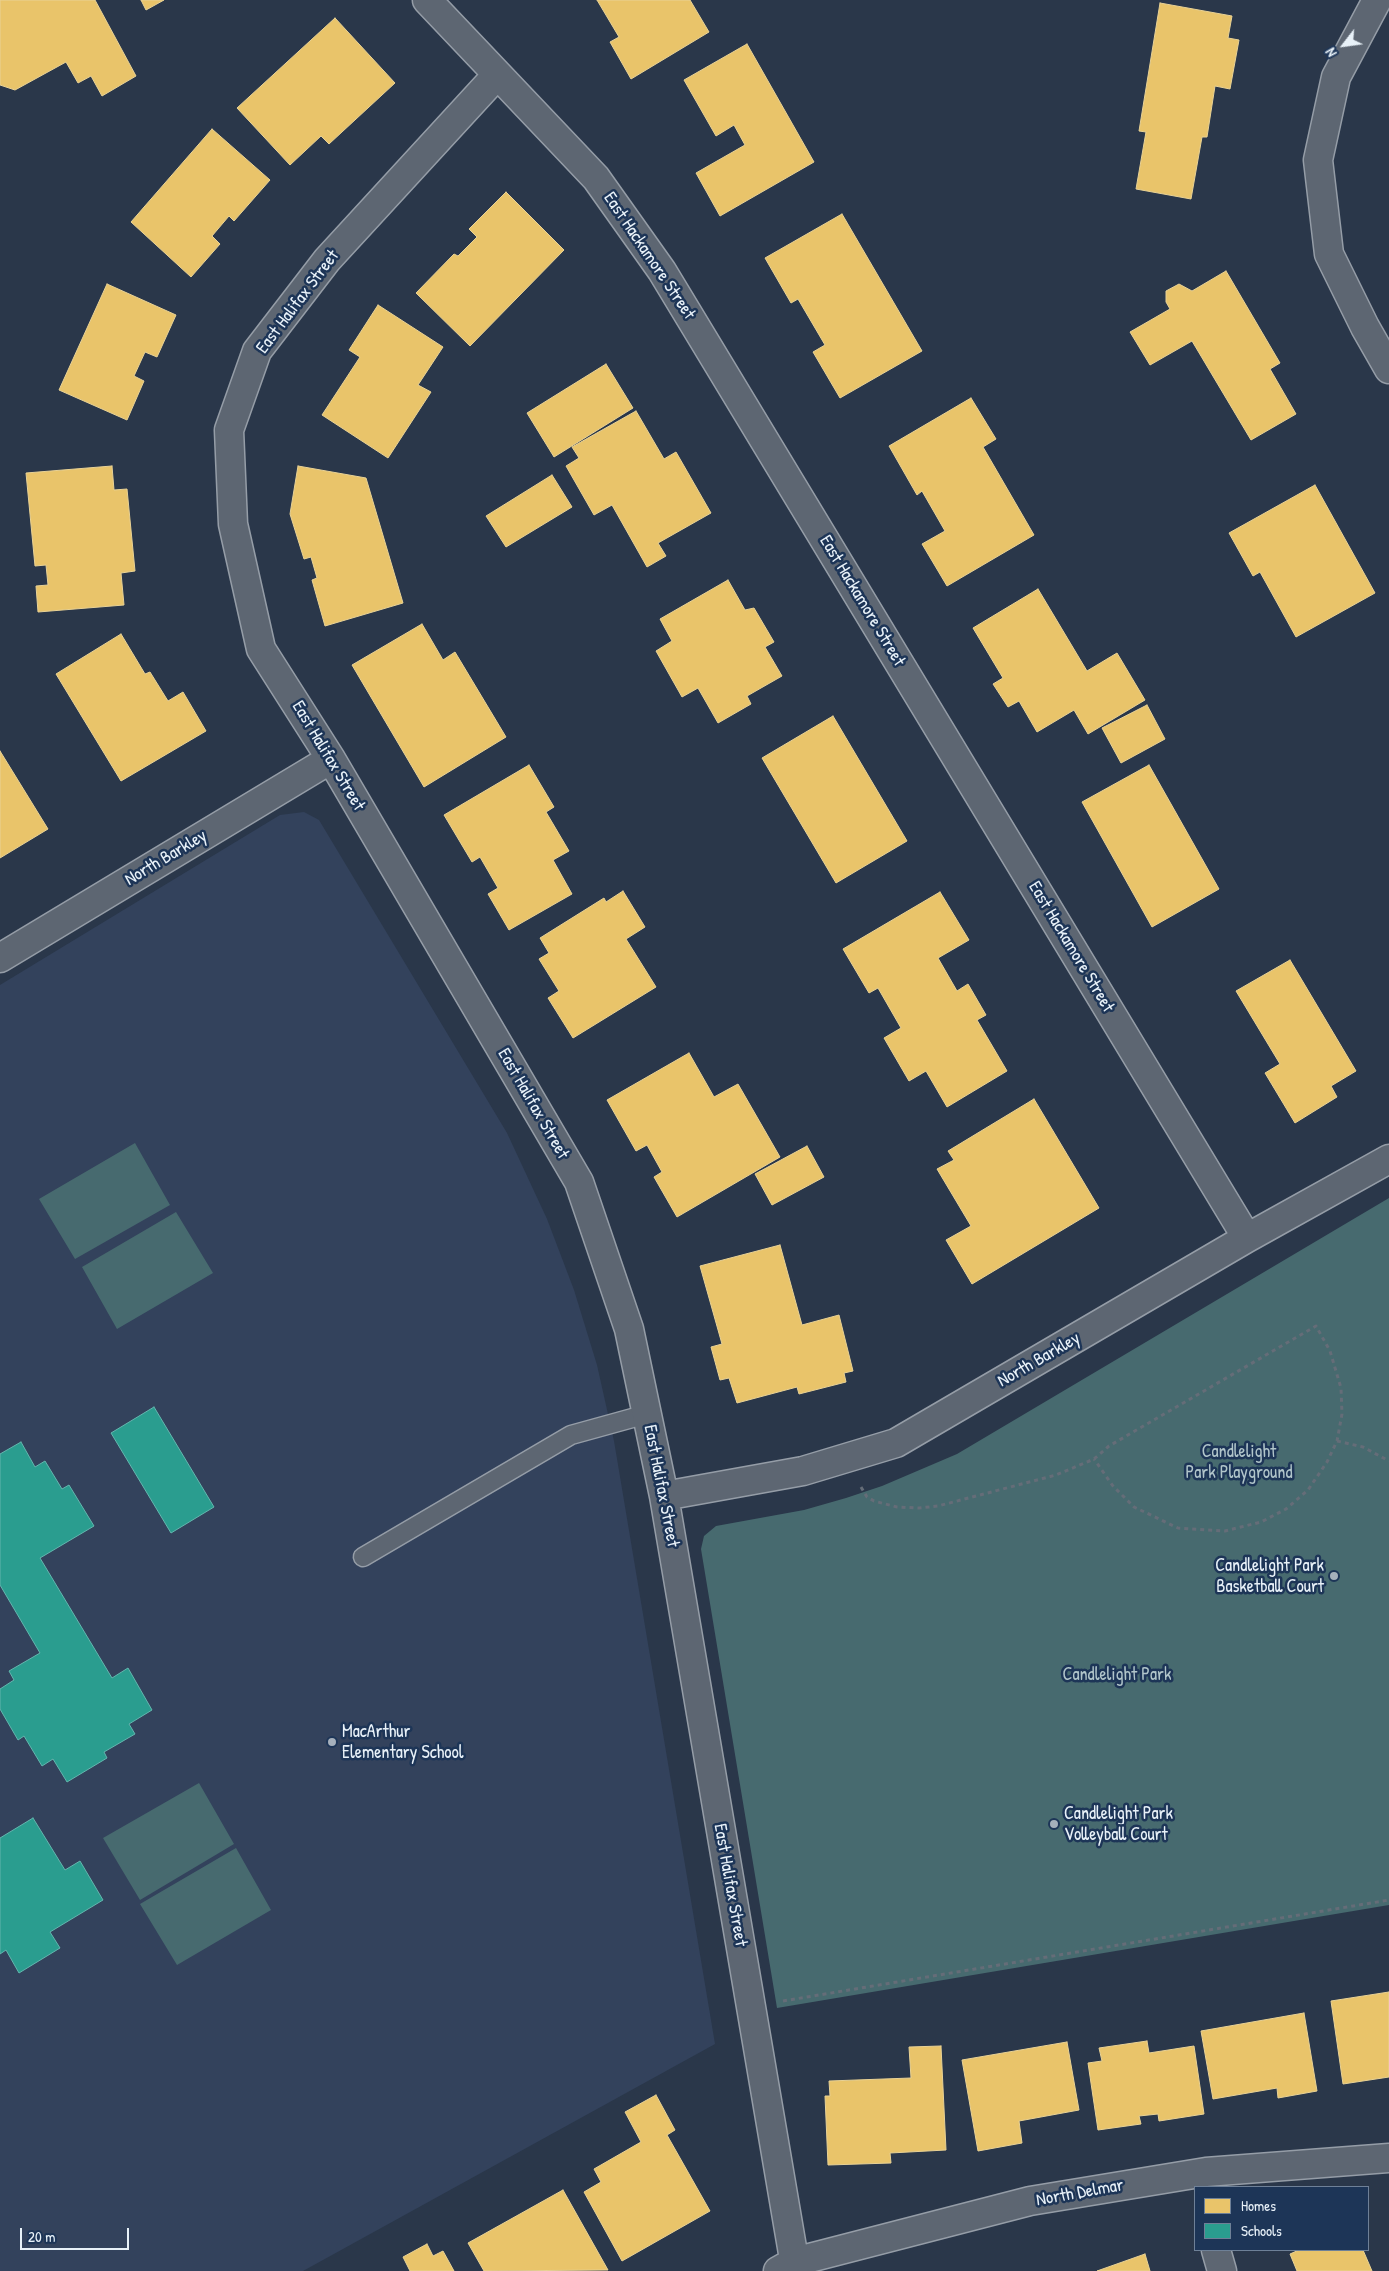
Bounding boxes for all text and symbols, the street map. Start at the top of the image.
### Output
north arrow [1319,20,1369,70]
text: N [1320,45,1341,61]
street label: East Hackamore Street [598,188,700,324]
street label: East Halifax Street [252,246,344,358]
street label: East Hackamore Street [814,532,910,670]
street label: East Halifax Street [287,697,369,815]
street label: North Barkley [121,825,211,891]
street label: East Hackamore Street [1023,878,1119,1016]
street label: East Halifax Street [493,1045,573,1163]
street label: North Barkley [994,1328,1084,1392]
street label: East Halifax Street [639,1423,683,1549]
park label: Candlelight Park Playground [1186,1441,1292,1484]
place label: Candlelight Park Basketball Court [1215,1555,1324,1598]
marker: Candlelight Park Basketball Court [1328,1570,1340,1582]
park label: Candlelight Park [1063,1664,1171,1686]
place label: MacArthur Elementary School [342,1721,463,1764]
marker: MacArthur Elementary School [326,1736,338,1748]
place label: Candlelight Park Volleyball Court [1064,1803,1173,1846]
marker: Candlelight Park Volleyball Court [1048,1818,1060,1830]
street label: East Halifax Street [709,1822,751,1948]
street label: North Delmar [1035,2175,1125,2211]
legend [1194,2186,1369,2251]
text: Homes [1241,2195,1276,2216]
scale bar [22,2218,131,2250]
text: Schools [1241,2220,1282,2241]
text: 20 m [28,2226,55,2247]

